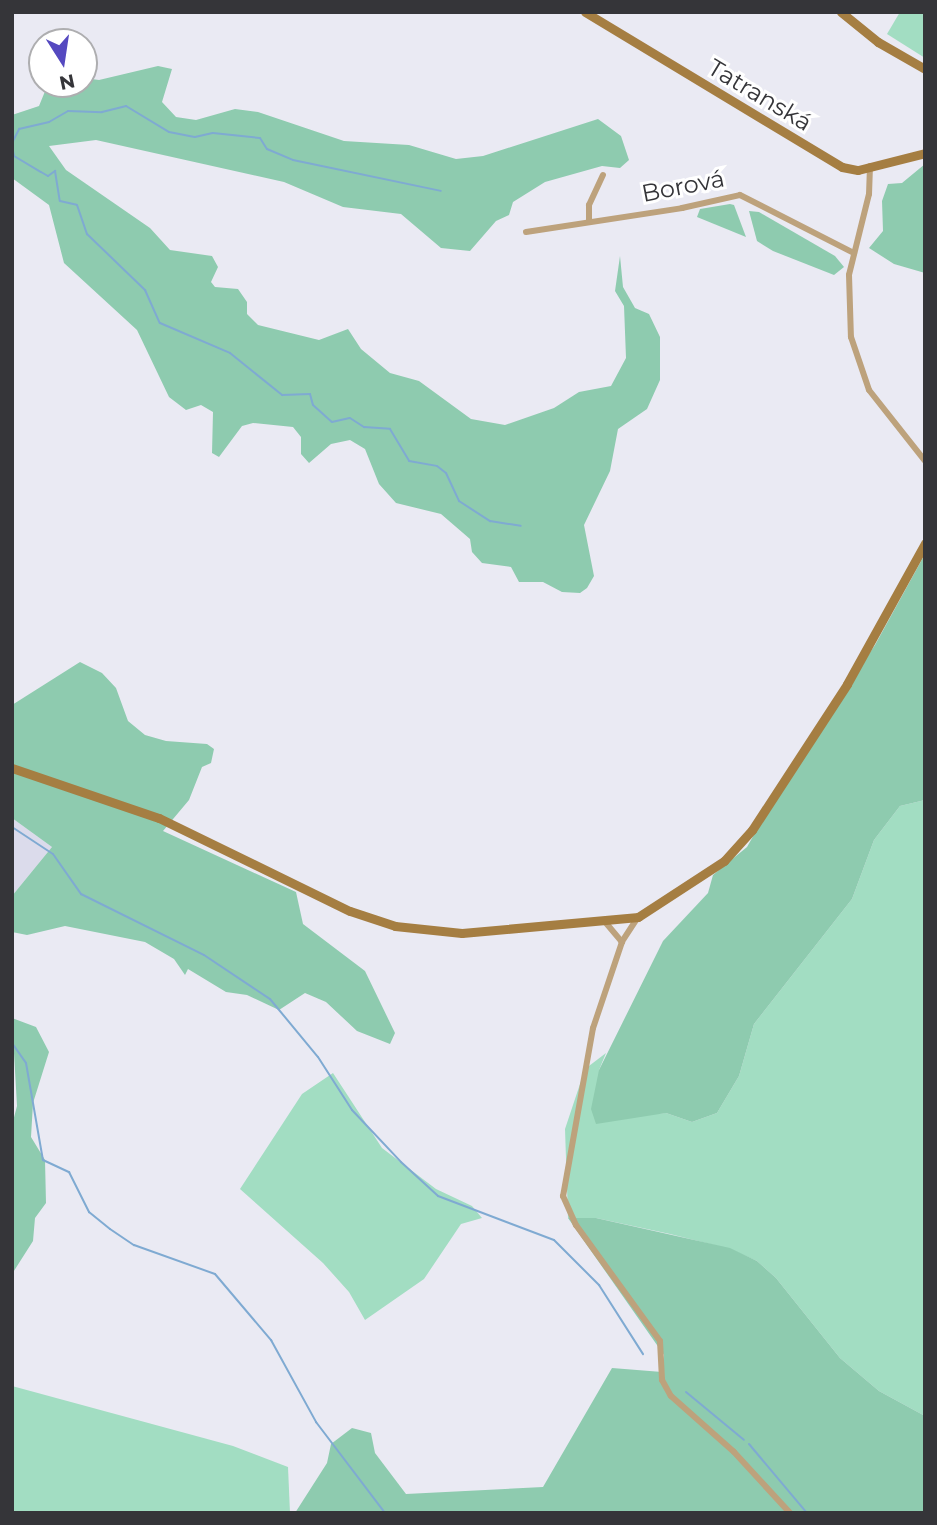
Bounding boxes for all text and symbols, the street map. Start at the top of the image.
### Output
north arrow [28,28,98,98]
street label: Tatranská [703,53,817,137]
text: N [57,69,77,95]
street label: Borová [639,164,727,208]

